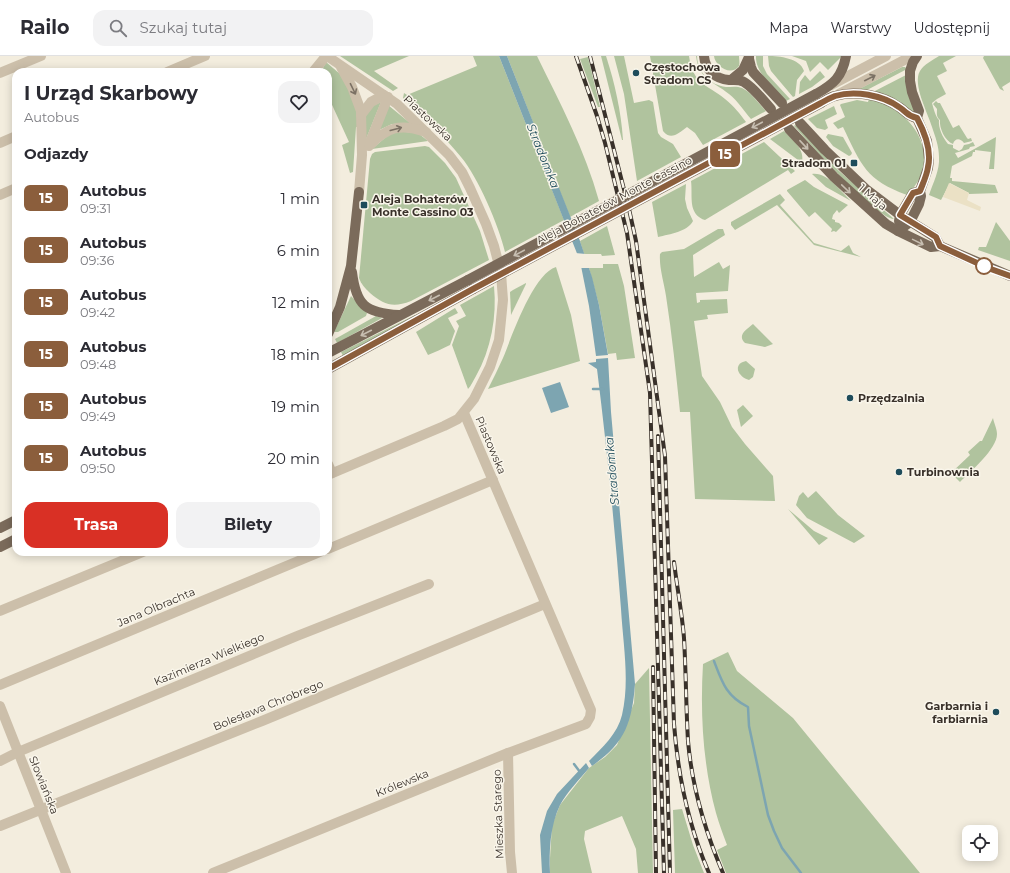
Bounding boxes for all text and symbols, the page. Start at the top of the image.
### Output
search box [93,10,373,46]
text: Railo [20,16,69,39]
icon: search [107,17,129,39]
text: Szukaj tutaj [139,18,227,37]
text: Mapa [769,19,809,37]
text: Warstwy [831,19,891,37]
text: Udostępnij [913,19,990,37]
place label: Częstochowa Stradom CS [644,60,721,87]
marker: Częstochowa Stradom CS [631,68,641,78]
one-way arrow [864,74,876,81]
button: heart [278,81,320,123]
text: I Urząd Skarbowy [24,82,198,105]
one-way arrow [350,83,357,95]
street label: Piastowska [401,92,455,144]
text: Autobus [24,109,79,125]
water label: Stradomka [524,121,563,190]
one-way arrow [751,122,763,130]
one-way arrow [389,124,402,132]
one-way arrow [799,140,809,150]
line badge: 15 [707,141,743,167]
text: Odjazdy [24,144,88,163]
text: 15 [718,145,732,163]
street label: Aleja Bohaterów Monte Cassino [534,153,694,247]
place label: Stradom 01 [782,156,846,170]
marker: Stradom 01 [849,158,859,168]
text: Autobus [80,181,146,200]
street label: 1 Maja [856,181,890,213]
one-way arrow [841,184,851,193]
text: 15 [39,189,53,207]
text: 1 min [281,189,320,208]
place label: Aleja Bohaterów Monte Cassino 03 [371,192,474,219]
text: 09:31 [80,200,111,216]
marker: Aleja Bohaterów Monte Cassino 03 [359,200,369,210]
text: Autobus [80,233,146,252]
one-way arrow [912,239,924,246]
text: 15 [39,241,53,259]
text: 6 min [277,241,320,260]
one-way arrow [513,250,525,257]
text: 09:36 [80,252,115,268]
unlabelled marker [975,257,993,275]
text: Autobus [80,285,146,304]
text: 15 [39,293,53,311]
text: 12 min [272,293,320,312]
one-way arrow [429,295,441,302]
text: 09:42 [80,304,115,320]
one-way arrow [360,330,372,337]
text: Autobus [80,337,146,356]
text: 15 [39,345,53,363]
text: 18 min [271,345,320,364]
text: 09:48 [80,356,116,372]
text: Autobus [80,389,146,408]
place label: Przędzalnia [858,391,925,405]
marker: Przędzalnia [845,393,855,403]
text: 15 [39,397,53,415]
text: 19 min [271,397,320,416]
text: 09:49 [80,408,116,424]
street label: Piastowska [473,414,509,476]
water label: Stradomka [601,436,622,506]
text: Autobus [80,441,146,460]
text: 15 [39,449,53,467]
text: 20 min [268,449,320,468]
text: 09:50 [80,460,115,476]
place label: Turbinownia [907,465,980,479]
marker: Turbinownia [894,467,904,477]
button: Trasa [24,502,168,548]
button: Bilety [176,502,320,548]
street label: Jana Olbrachta [114,584,197,630]
street label: Kazimierza Wielkiego [152,629,266,689]
street label: Bolesława Chrobrego [211,676,325,734]
place label: Garbarnia i farbiarnia [925,699,988,726]
marker: Garbarnia i farbiarnia [991,707,1001,717]
street label: Słowiańska [26,754,62,816]
street label: Królewska [373,766,431,800]
street label: Mieszka Starego [489,769,507,859]
map controls [962,825,998,861]
button: locate [962,825,998,861]

